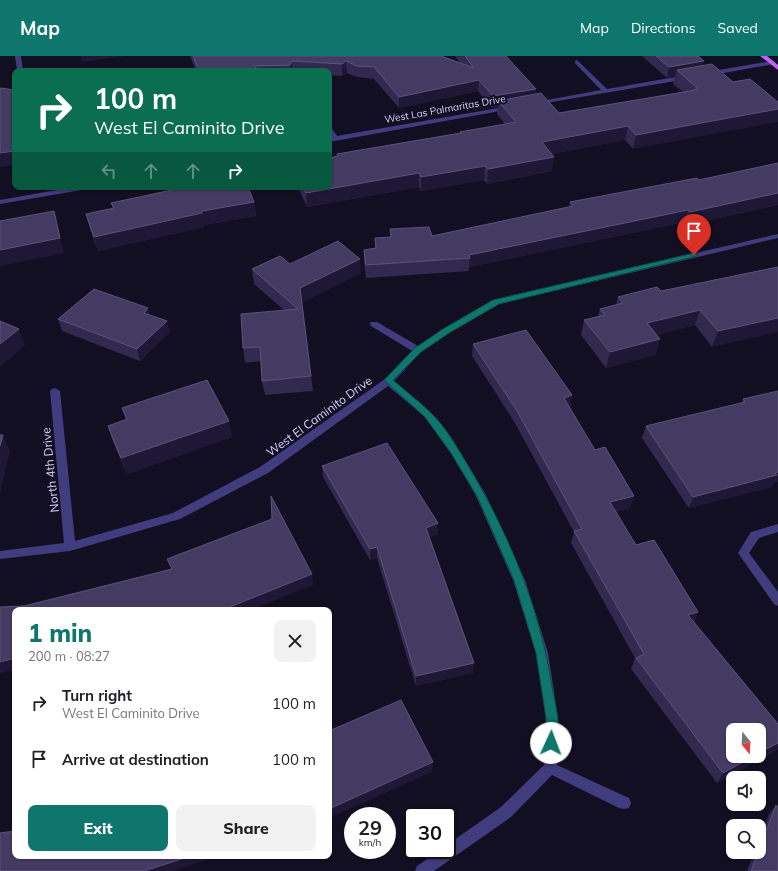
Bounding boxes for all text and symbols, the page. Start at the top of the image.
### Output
text: Map [20,16,60,40]
text: Map [580,19,609,37]
text: Directions [631,19,696,37]
text: Saved [718,19,758,37]
text: 100 m [94,81,177,116]
icon: right [28,84,80,136]
street label: West Las Palmaritas Drive [383,92,507,126]
text: West El Caminito Drive [94,116,285,139]
icon: left [98,160,120,182]
icon: ahead [140,160,162,182]
icon: ahead [182,160,204,182]
icon: right [224,160,246,182]
pin [677,214,711,255]
icon: arrive [683,220,705,242]
street label: West El Caminito Drive [263,373,375,459]
street label: North 4th Drive [38,427,62,513]
text: 1 min [28,618,92,648]
button: close [274,620,316,662]
text: 200 m · 08:27 [28,648,110,664]
text: Turn right [62,686,132,705]
icon: right [28,692,50,714]
text: 100 m [272,694,316,713]
text: West El Caminito Drive [62,705,200,721]
position arrow [530,722,572,764]
north arrow [726,723,766,763]
map controls [726,723,766,859]
icon: arrive [28,748,50,770]
text: Arrive at destination [62,750,209,769]
text: 100 m [272,750,316,769]
button: sound [726,771,766,811]
button: Exit [28,805,168,851]
button: Share [176,805,316,851]
speed limit sign: 30 [404,807,456,859]
text: 29 [358,815,382,840]
button: search [726,819,766,859]
text: km/h [359,836,381,849]

